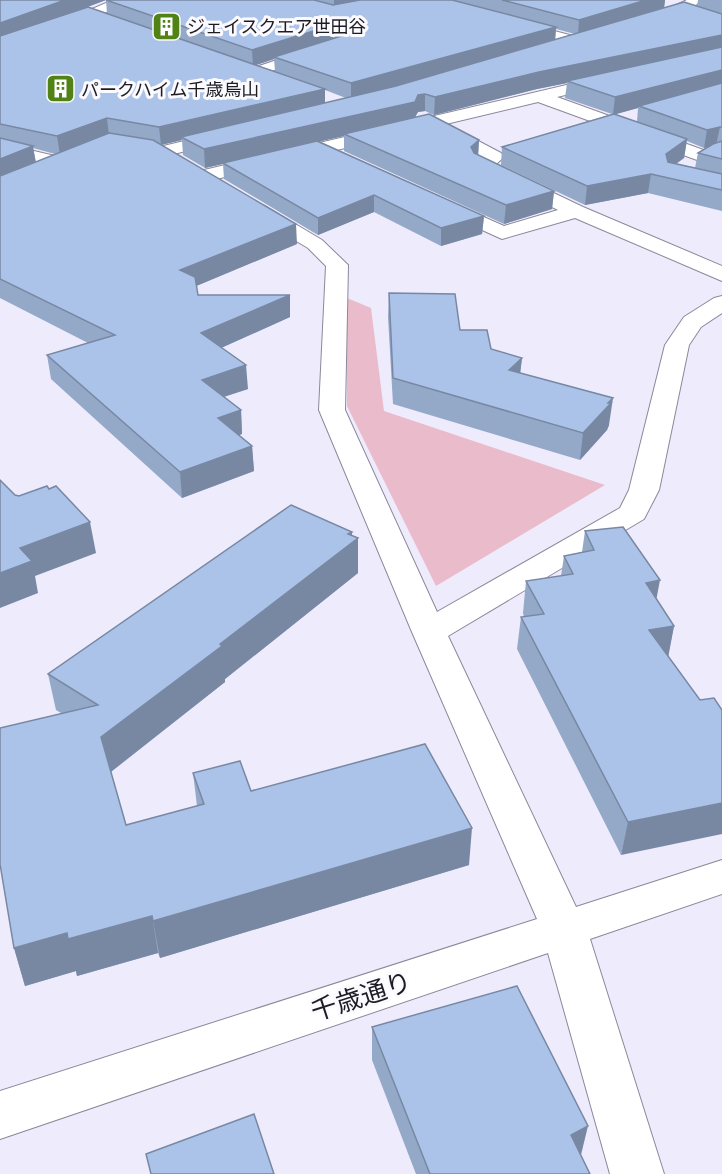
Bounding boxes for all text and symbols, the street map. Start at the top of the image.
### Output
building icon: ジェイスクエア世田谷 [150,10,182,42]
place label: ジェイスクエア世田谷 [187,14,366,39]
building icon: パークハイム千歳烏山 [44,73,76,105]
place label: パークハイム千歳烏山 [81,77,259,102]
street label: 千歳通り [306,963,416,1029]

